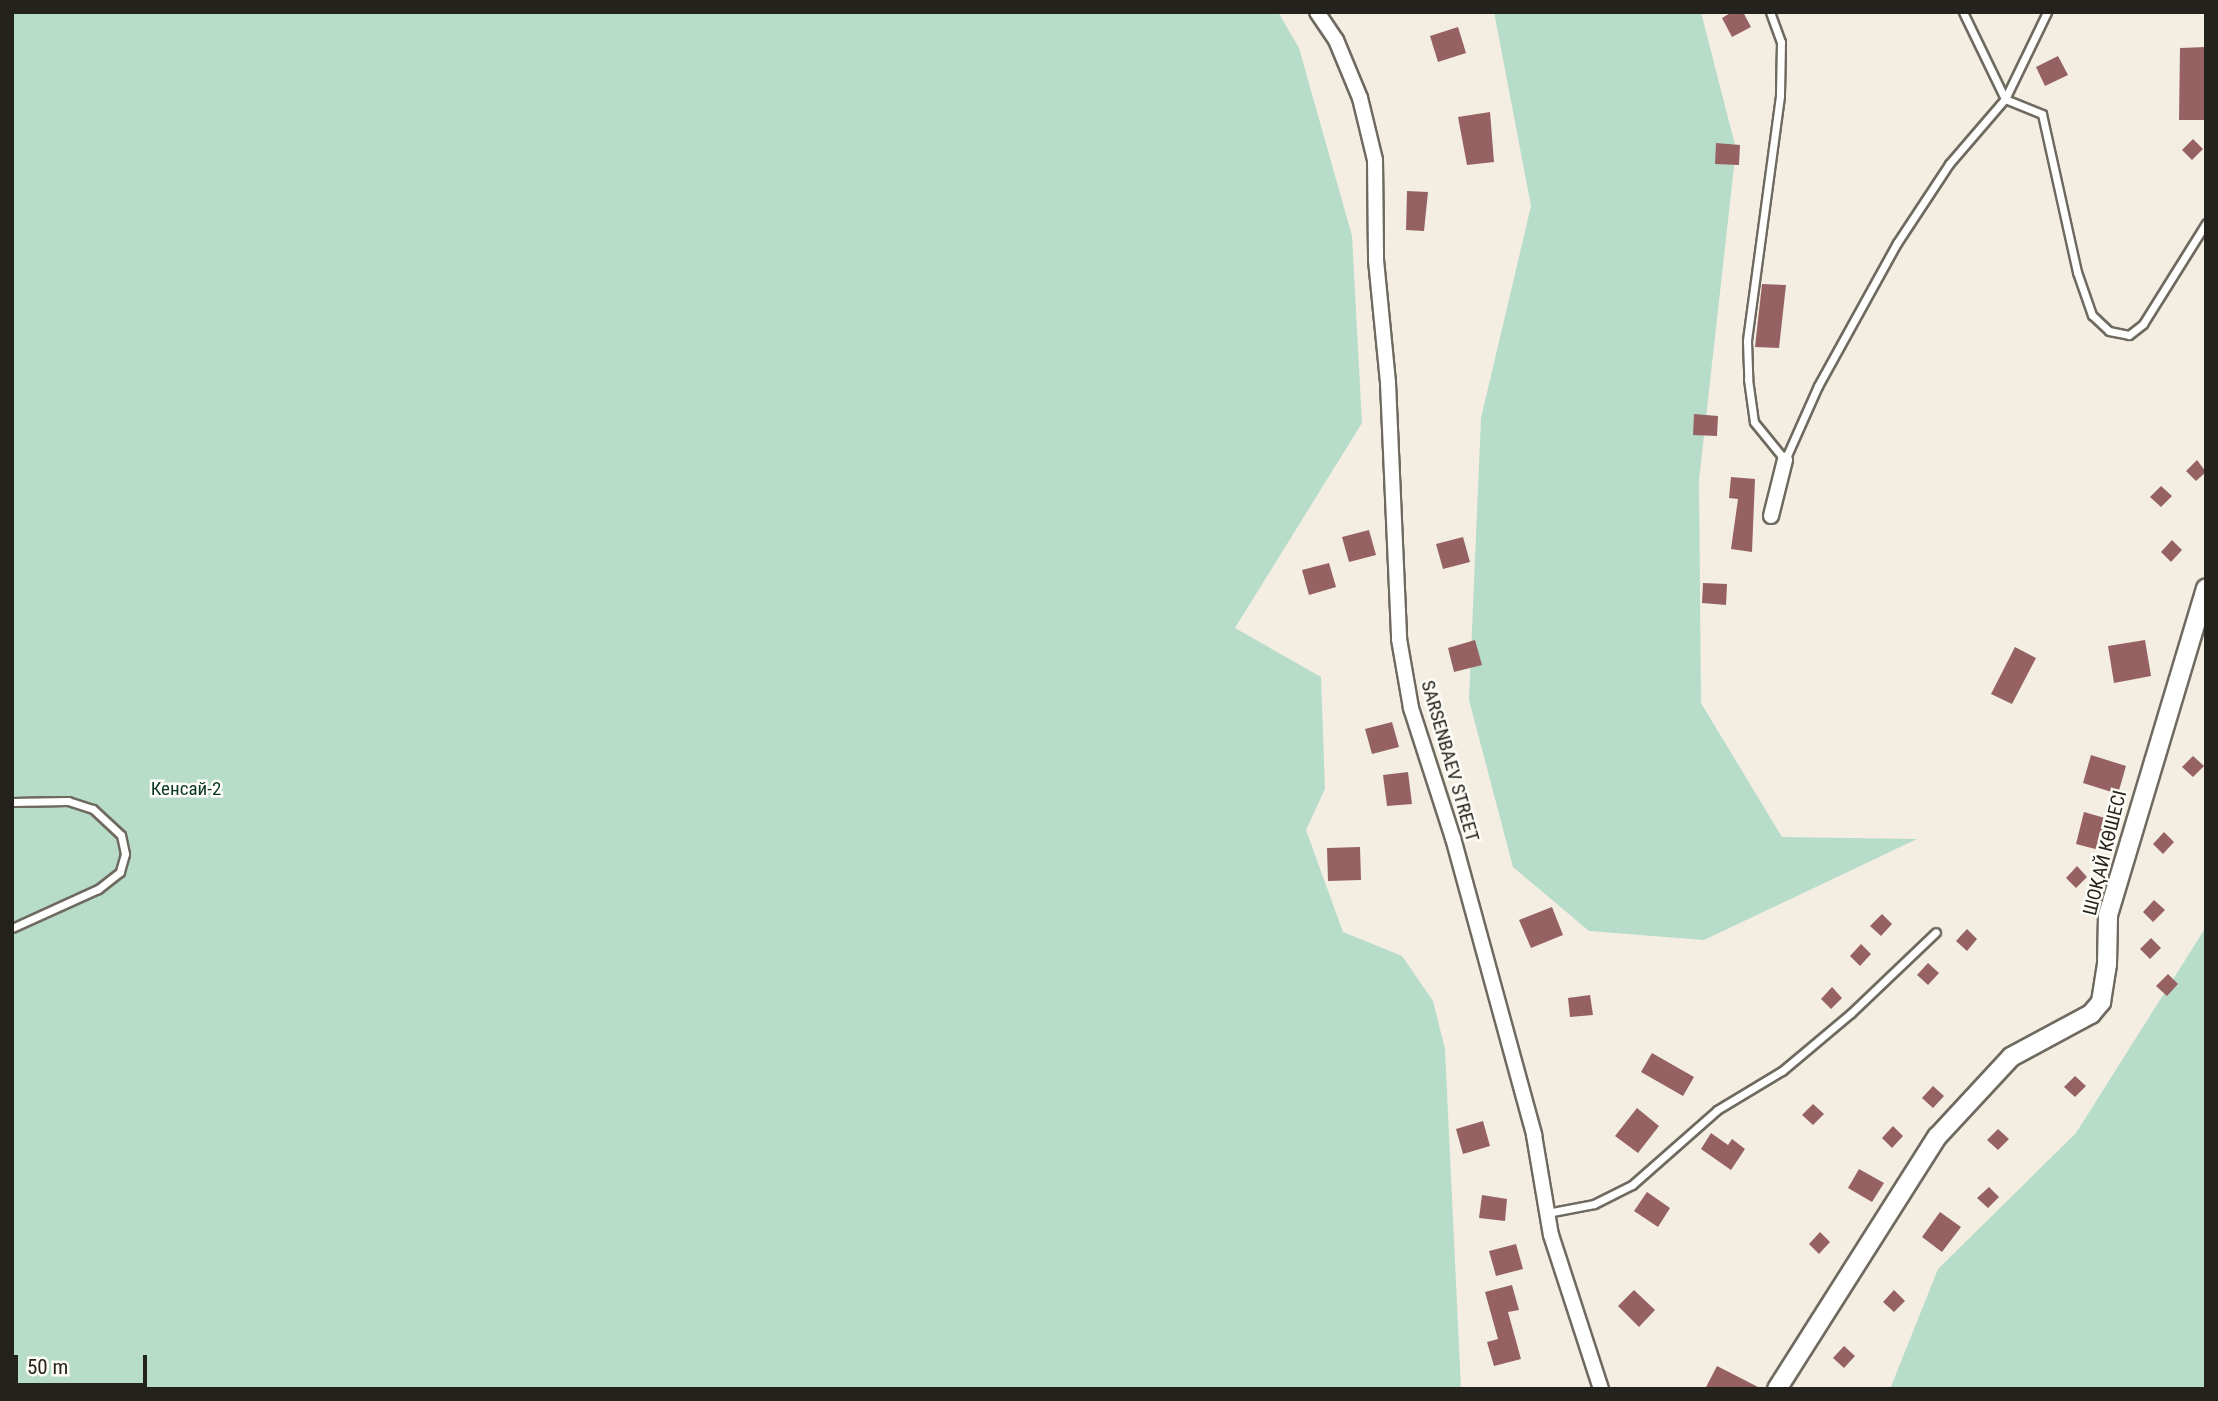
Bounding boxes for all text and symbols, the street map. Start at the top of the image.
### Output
street label: SARSENBAEV STREET [1416,678,1484,844]
park label: Кенсай-2 [151,778,221,800]
street label: ШОҚАЙ КӨШЕСІ [2078,788,2132,918]
scale bar [18,1342,150,1386]
text: 50 m [27,1355,68,1379]

